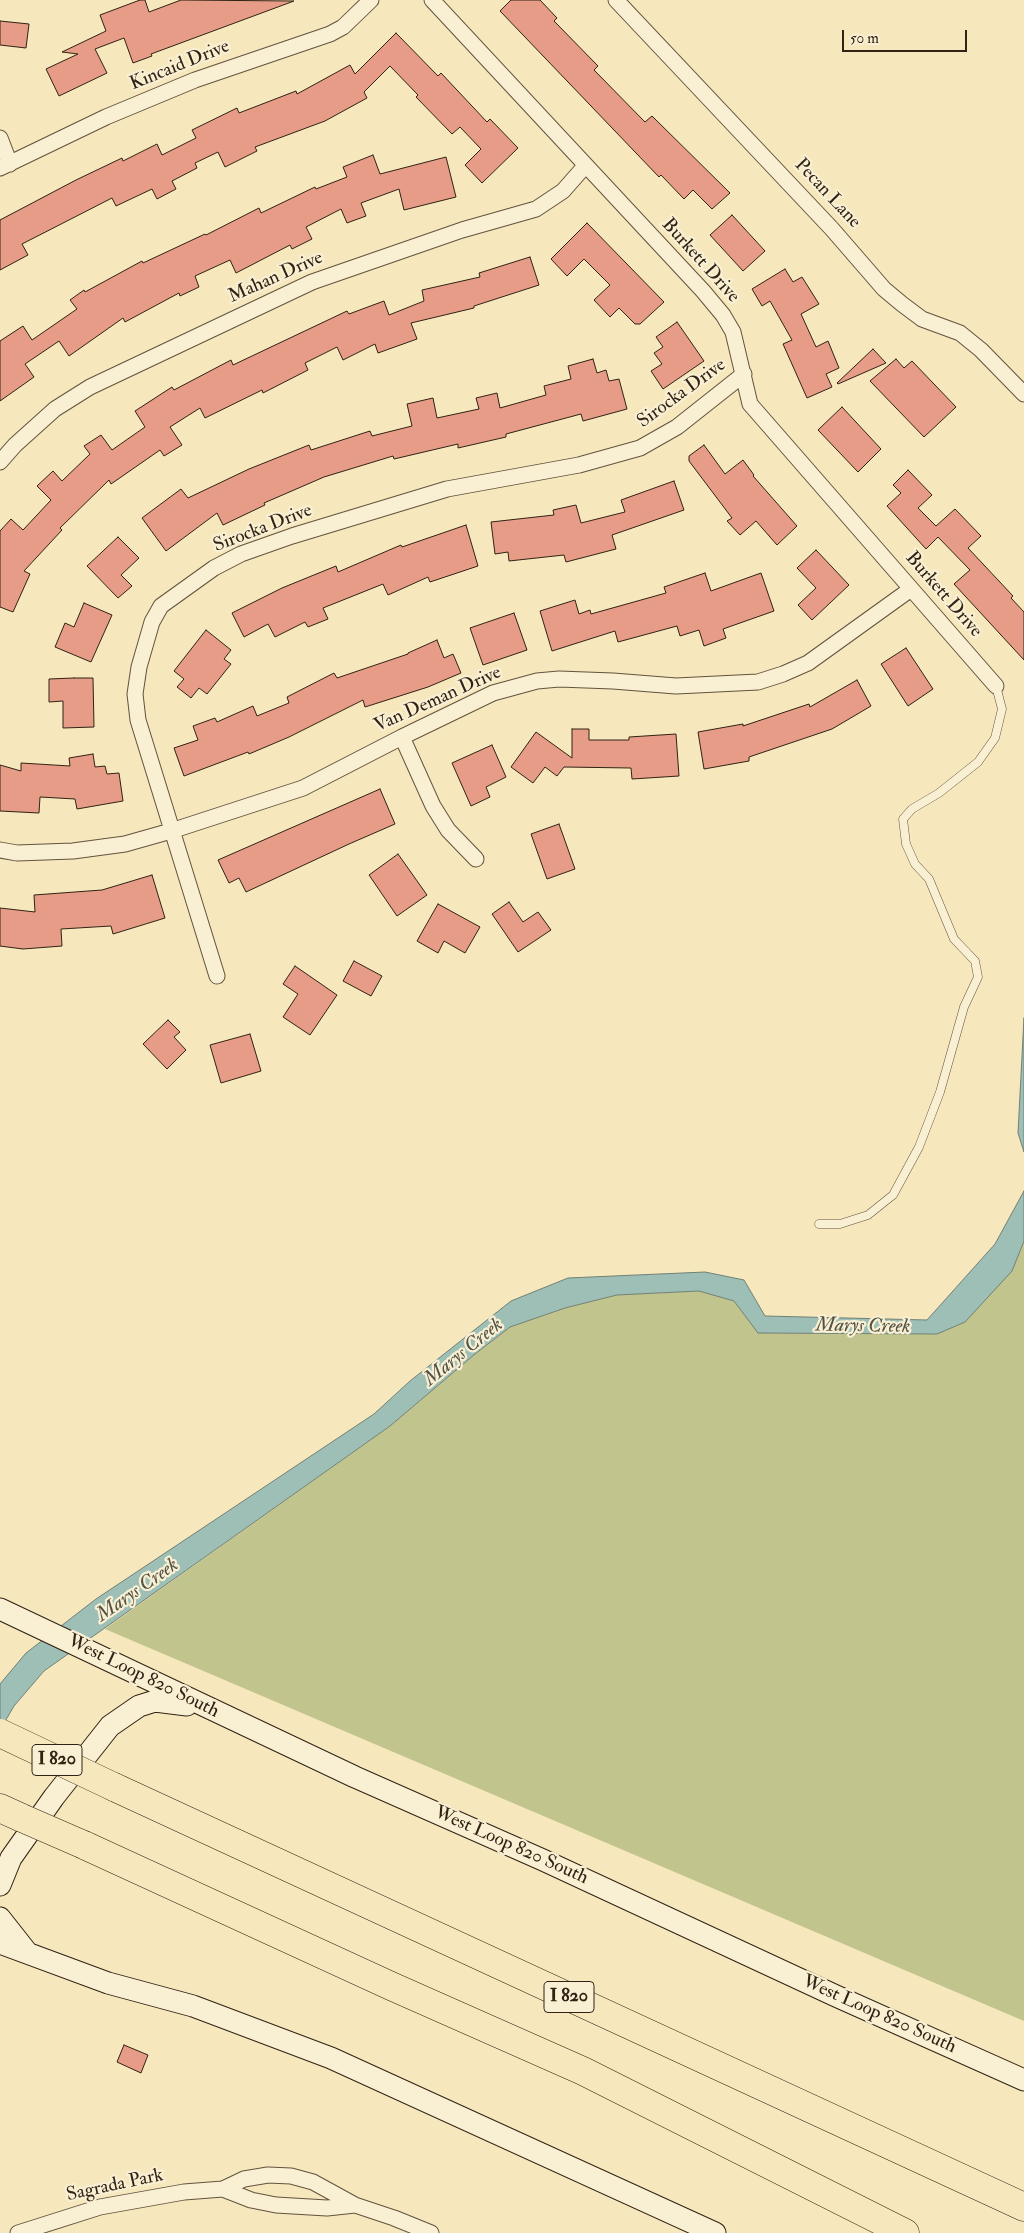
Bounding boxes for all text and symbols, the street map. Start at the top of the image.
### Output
scale bar [844,20,969,52]
text: 50 m [850,29,879,48]
street label: Kincaid Drive [127,36,233,96]
street label: Pecan Lane [789,154,865,234]
street label: Burkett Drive [656,214,744,308]
street label: Mahan Drive [225,247,327,309]
street label: Sirocka Drive [633,354,731,434]
street label: Sirocka Drive [211,500,315,558]
street label: Burkett Drive [900,548,986,642]
street label: Van Deman Drive [371,662,505,738]
water label: Marys Creek [420,1314,508,1392]
water label: Marys Creek [815,1314,911,1340]
water label: Marys Creek [92,1554,184,1628]
street label: West Loop 820 South [63,1630,223,1724]
road number: I 820 [32,1744,82,1776]
street label: West Loop 820 South [431,1802,591,1890]
street label: West Loop 820 South [799,1971,959,2059]
road number: I 820 [544,1981,594,2012]
street label: Sagrada Park [65,2165,165,2207]

